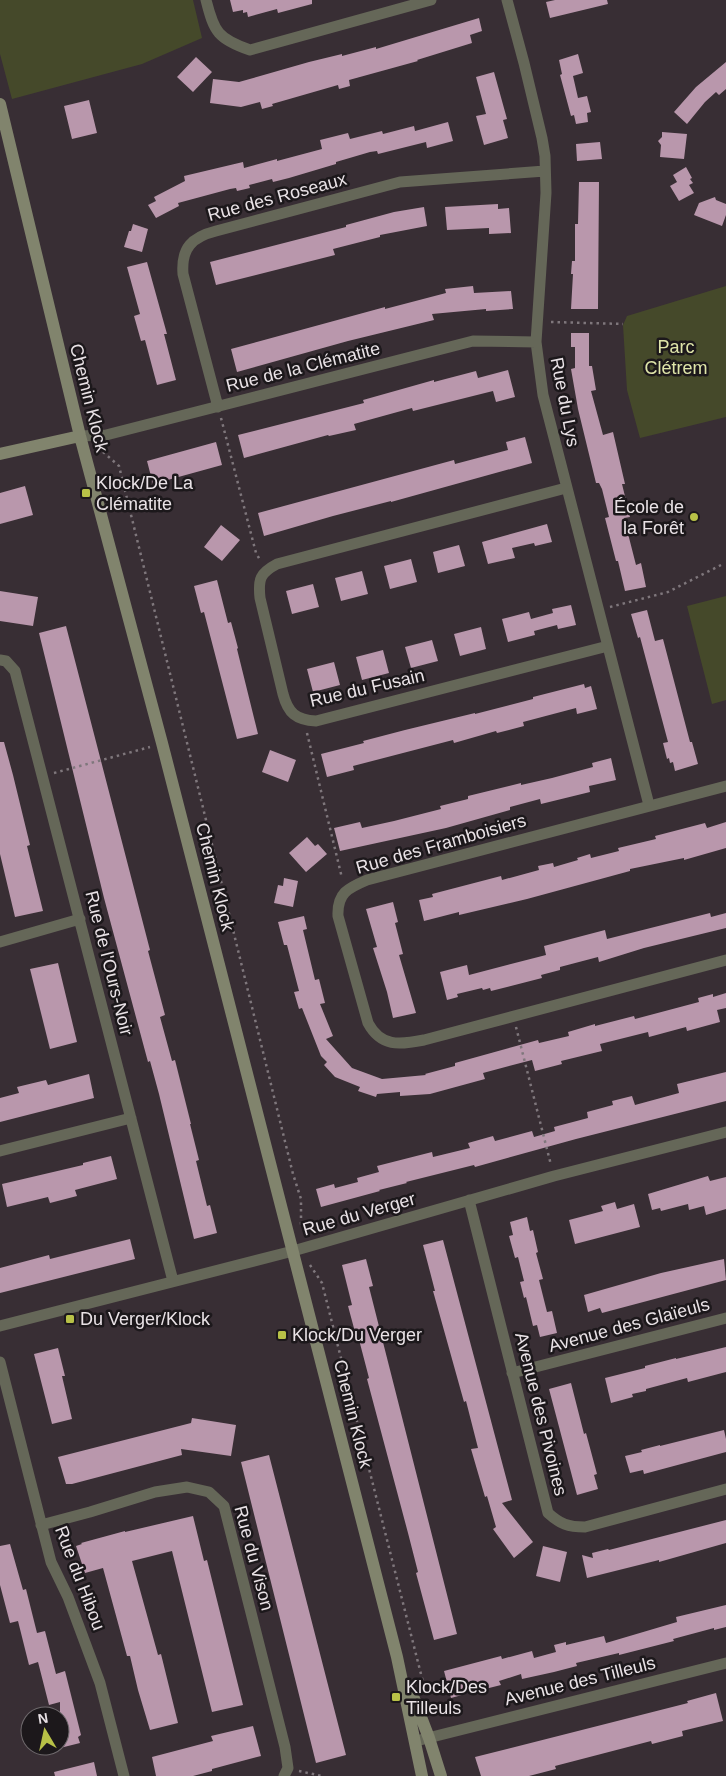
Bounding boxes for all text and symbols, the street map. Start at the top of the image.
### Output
street label: Rue des Roseaux [205,169,349,225]
park label: Parc Clétrem [644,337,708,378]
street label: Rue de la Clématite [224,338,382,396]
street label: Chemin Klock [66,342,112,455]
street label: Rue du Lys [547,356,583,448]
place label: Klock/De La Clématite [96,473,194,514]
marker: Klock/De La Clématite [80,487,92,499]
place label: École de la Forêt [614,497,684,538]
marker: École de la Forêt [688,511,700,523]
street label: Rue du Fusain [308,665,426,711]
street label: Rue des Framboisiers [354,810,528,878]
street label: Chemin Klock [192,821,238,934]
street label: Rue de l'Ours-Noir [81,889,137,1037]
street label: Rue du Verger [300,1188,418,1240]
street label: Avenue des Glaïeuls [546,1294,712,1356]
place label: Du Verger/Klock [80,1309,211,1329]
marker: Du Verger/Klock [64,1313,76,1325]
place label: Klock/Du Verger [292,1325,422,1345]
marker: Klock/Du Verger [276,1329,288,1341]
street label: Avenue des Pivoines [511,1330,571,1498]
street label: Chemin Klock [330,1358,376,1471]
street label: Rue du Vison [230,1503,278,1613]
street label: Rue du Hibou [51,1523,109,1633]
street label: Avenue des Tilleuls [502,1653,658,1709]
place label: Klock/Des Tilleuls [406,1677,487,1718]
marker: Klock/Des Tilleuls [390,1691,402,1703]
north arrow [20,1706,70,1756]
text: N [37,1709,49,1727]

